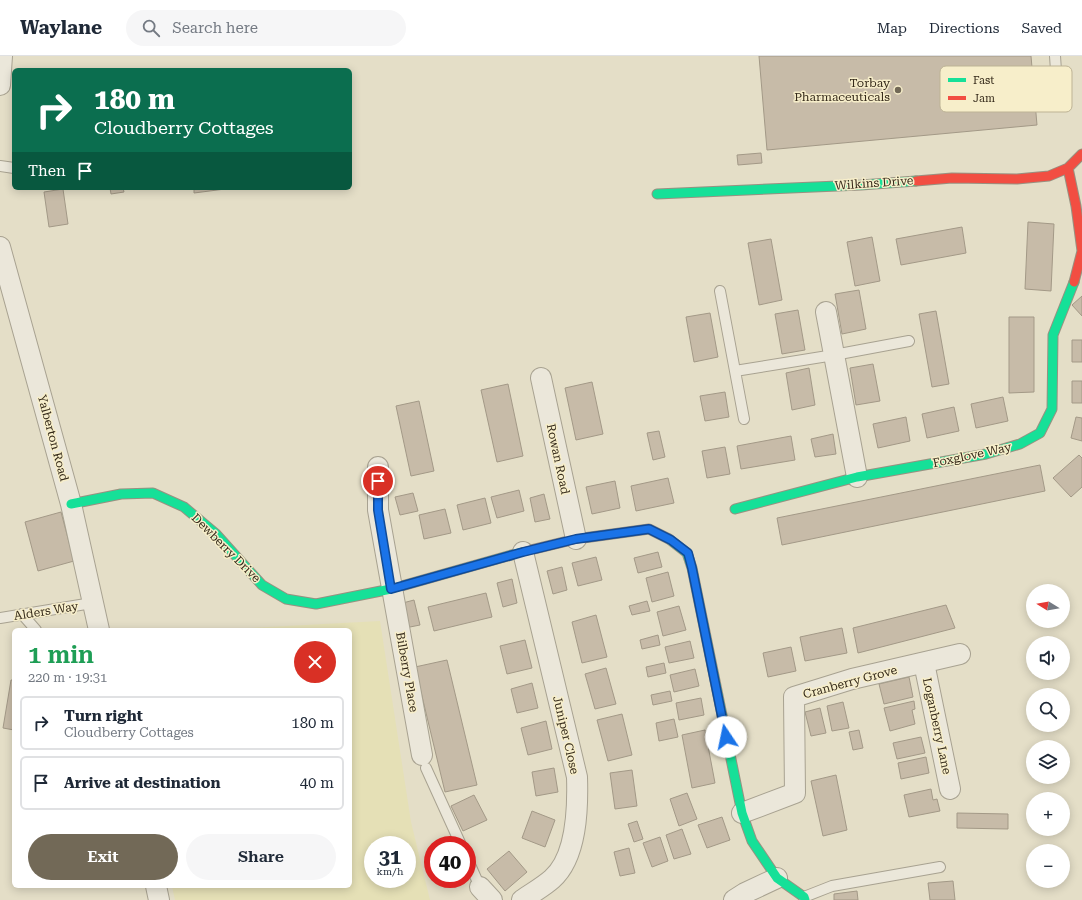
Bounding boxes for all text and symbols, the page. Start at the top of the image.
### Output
search box [126,10,406,46]
text: Waylane [20,16,102,39]
icon: search [140,17,162,39]
text: Search here [172,19,258,37]
text: Map [877,20,907,36]
text: Directions [929,20,999,36]
text: Saved [1021,20,1062,36]
legend [940,66,1072,112]
text: Fast [973,74,994,87]
place label: Torbay Pharmaceuticals [794,76,891,104]
text: 180 m [94,83,175,116]
icon: right [28,84,80,136]
marker: Torbay Pharmaceuticals [893,85,903,95]
text: Jam [973,92,995,105]
text: Cloudberry Cottages [94,117,274,138]
icon: arrive [74,160,96,182]
text: Then [28,162,66,180]
street label: Wilkins Drive [834,173,914,193]
street label: Yalberton Road [35,393,71,483]
street label: Rowan Road [544,422,572,496]
street label: Foxglove Way [932,440,1013,470]
pin [361,464,395,498]
icon: arrive [367,470,389,492]
street label: Dewberry Drive [189,511,264,586]
north arrow [1026,584,1070,628]
map controls [1026,584,1070,888]
street label: Alders Way [13,599,80,623]
street label: Bilberry Place [393,631,421,714]
button: sound [1026,636,1070,680]
text: 1 min [28,641,94,669]
button: close [294,641,336,683]
street label: Cranberry Grove [801,663,899,701]
text: 220 m · 19:31 [28,670,107,685]
street label: Loganberry Lane [920,676,954,776]
button: search [1026,688,1070,732]
street label: Juniper Close [550,694,582,776]
text: Turn right [64,707,143,725]
icon: right [30,712,52,734]
text: 180 m [291,714,334,732]
position arrow [705,716,747,758]
text: Cloudberry Cottages [64,725,194,740]
button: layers [1026,740,1070,784]
icon: arrive [30,772,52,794]
text: Arrive at destination [64,774,220,792]
text: 40 m [300,774,334,792]
button: + [1026,792,1070,836]
button: Exit [28,834,178,880]
button: Share [186,834,336,880]
speed limit sign: 40 [424,836,476,888]
button: − [1026,844,1070,888]
text: 31 [379,845,401,869]
text: km/h [377,866,403,877]

